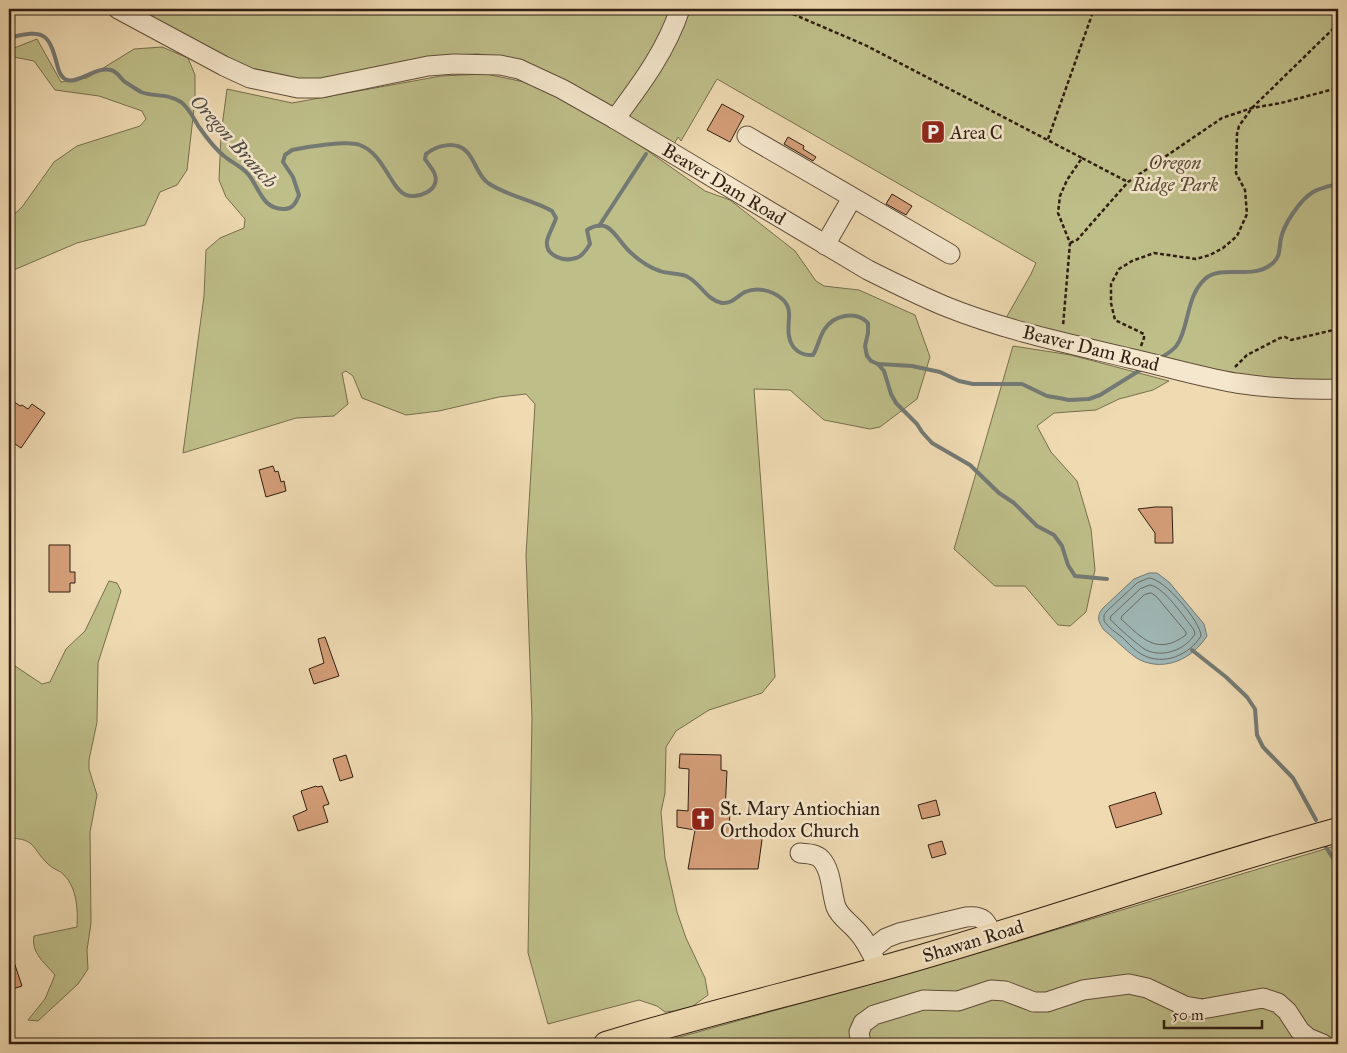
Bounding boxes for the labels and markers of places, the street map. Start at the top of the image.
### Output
parking icon: Area C [920,119,946,145]
place label: Area C [949,121,1003,144]
place label: St. Mary Antiochian Orthodox Church [720,797,880,842]
church icon: St. Mary Antiochian Orthodox Church [690,806,716,832]

